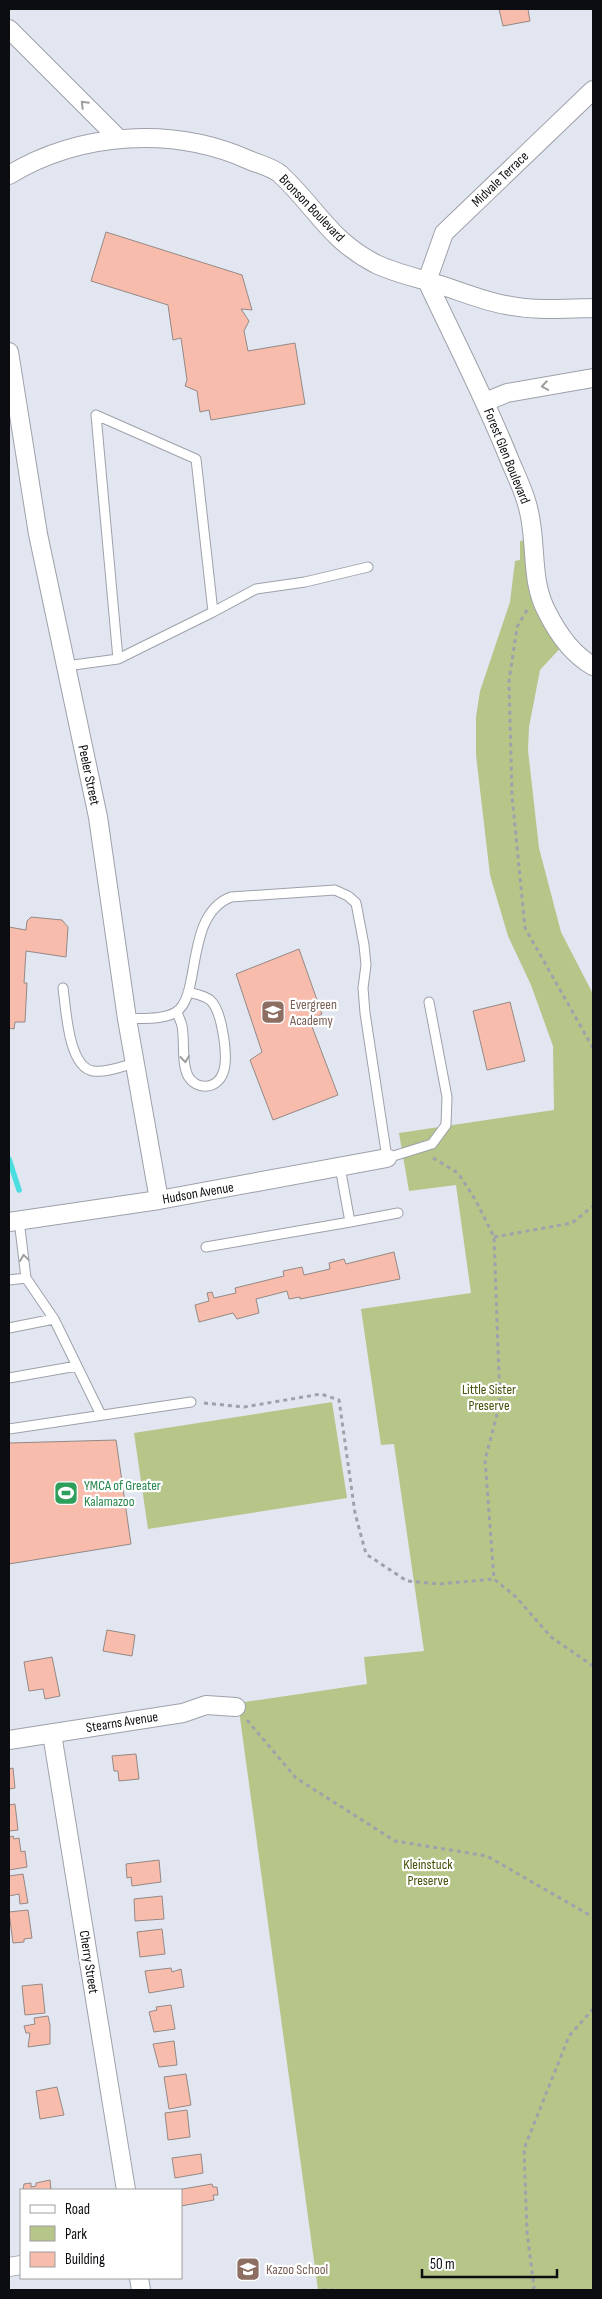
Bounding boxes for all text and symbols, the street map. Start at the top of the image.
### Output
one-way arrow [81,100,90,109]
street label: Midvale Terrace [468,148,532,210]
street label: Bronson Boulevard [276,171,348,245]
one-way arrow [541,381,550,391]
street label: Forest Glen Boulevard [480,406,534,506]
street label: Peeler Street [74,743,104,807]
place label: Evergreen Academy [289,996,337,1029]
school or university icon: Evergreen Academy [260,999,286,1025]
one-way arrow [179,1056,190,1064]
street label: Hudson Avenue [161,1178,235,1208]
one-way arrow [19,1253,30,1261]
park label: Little Sister Preserve [462,1381,516,1414]
place label: YMCA of Greater Kalamazoo [84,1477,161,1510]
sports icon: YMCA of Greater Kalamazoo [53,1480,79,1506]
street label: Stearns Avenue [85,1708,159,1736]
park label: Kleinstuck Preserve [403,1856,453,1889]
street label: Cherry Street [76,1929,102,1995]
legend [20,2189,182,2279]
text: Road [65,2200,90,2219]
text: Park [65,2225,87,2244]
scale bar [422,2246,557,2278]
text: Building [65,2250,105,2269]
text: 50 m [430,2255,455,2274]
school or university icon: Kazoo School [235,2256,261,2282]
place label: Kazoo School [266,2261,328,2278]

